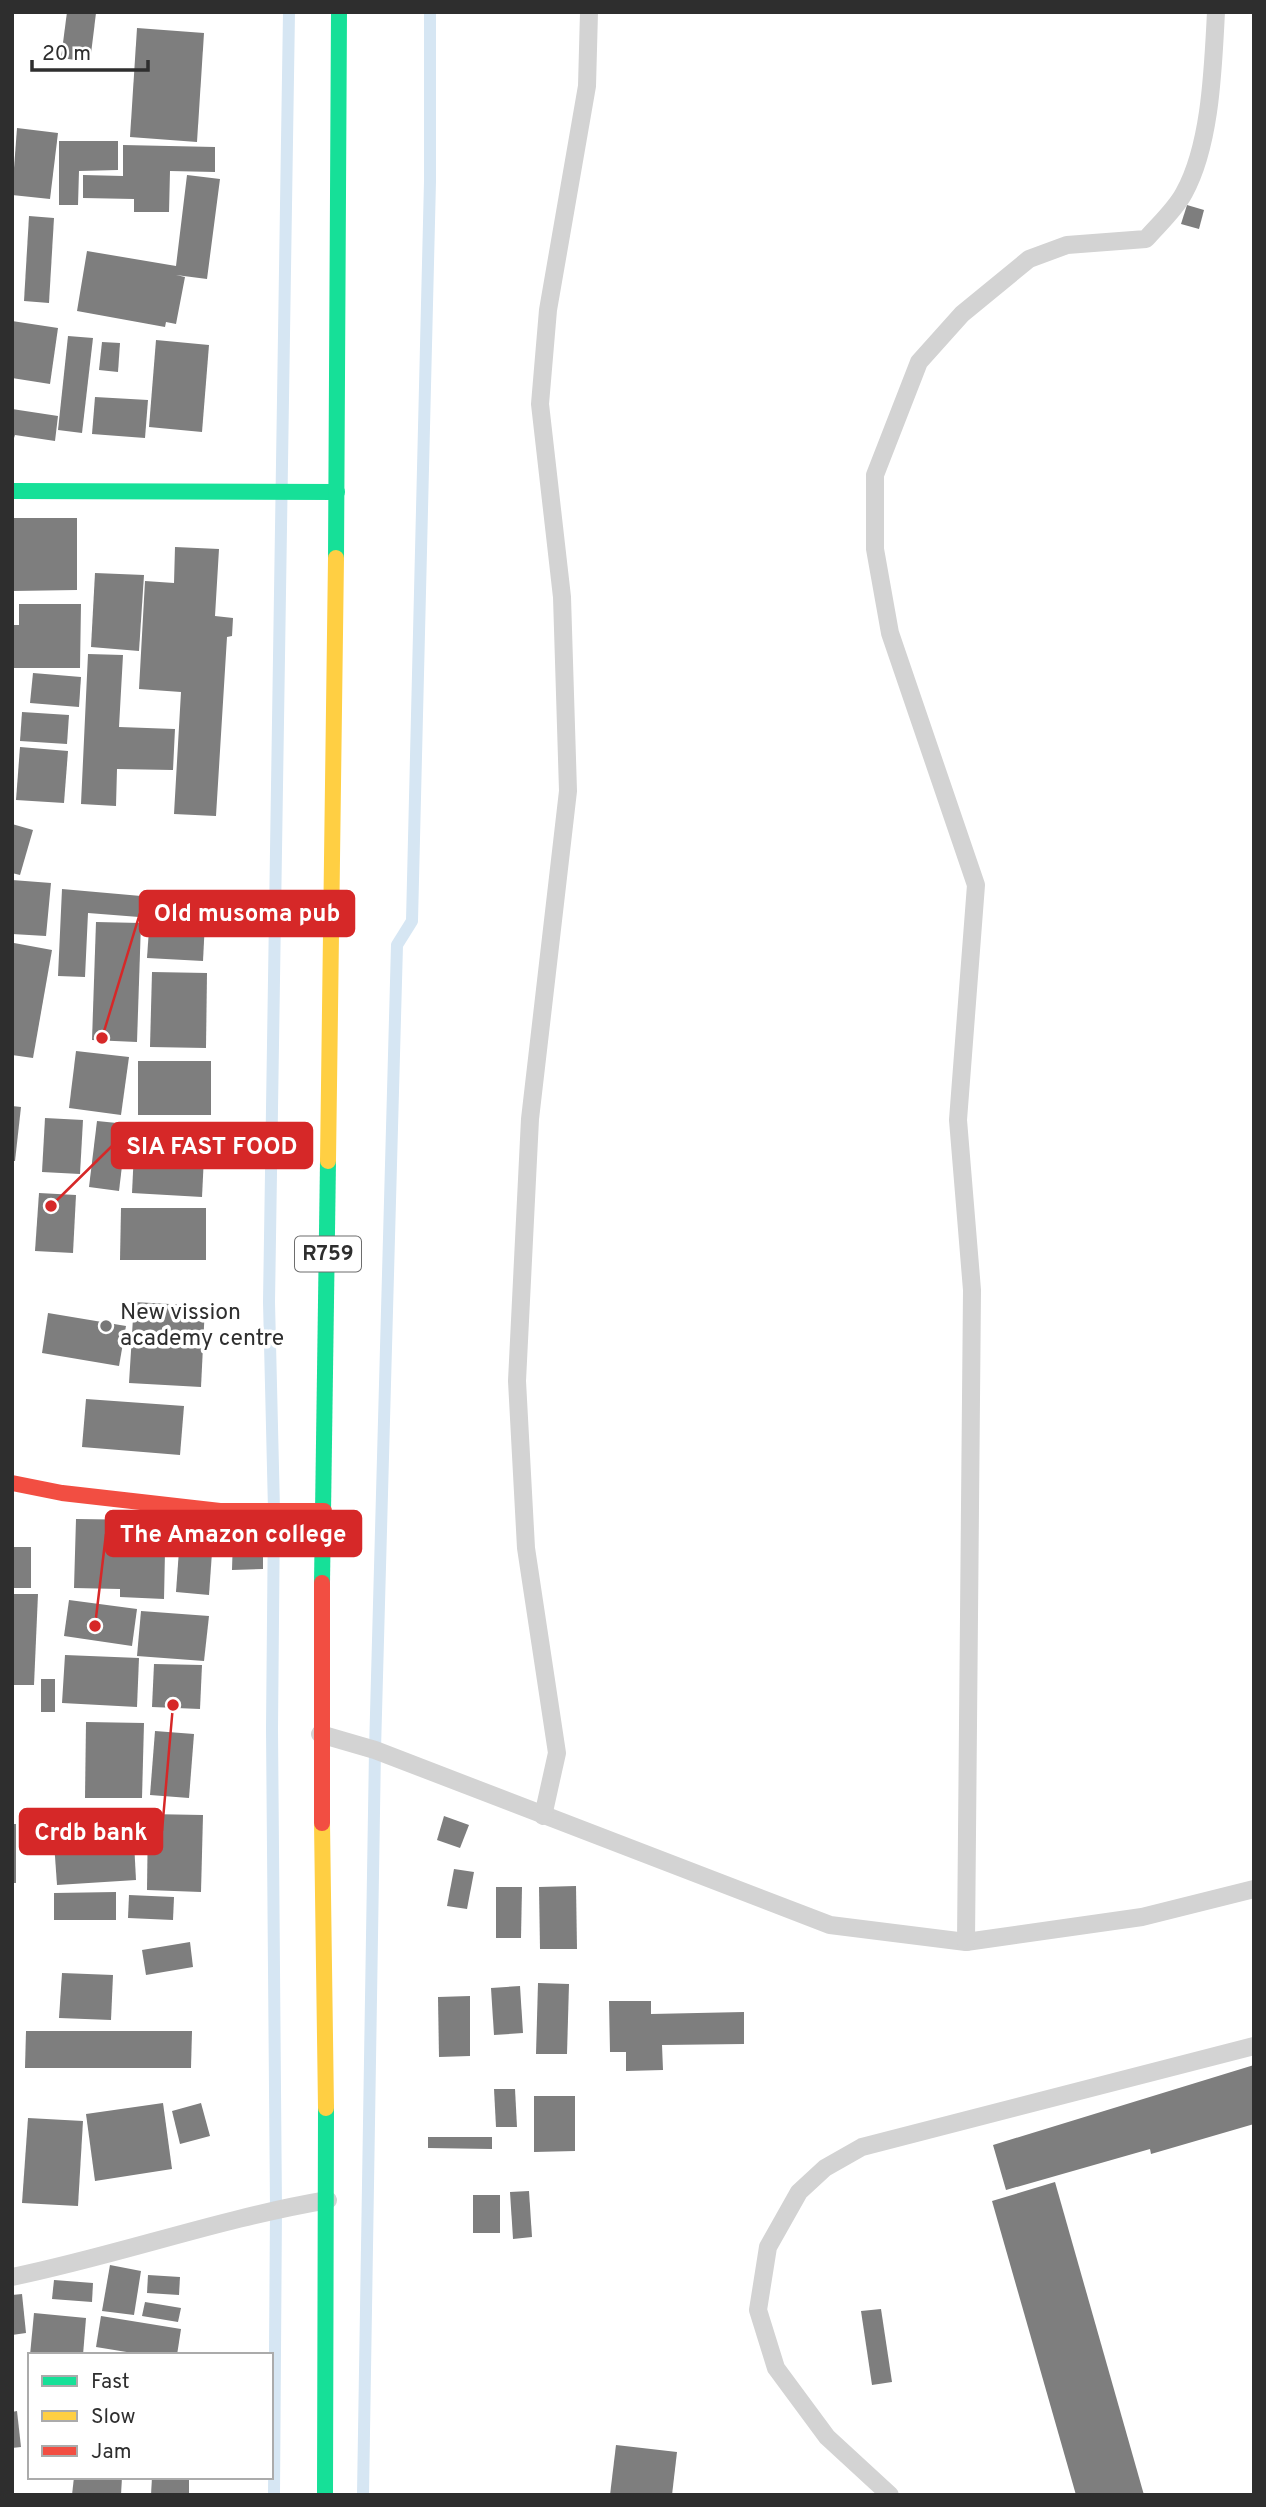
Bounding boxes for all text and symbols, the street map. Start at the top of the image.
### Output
scale bar [32,28,147,72]
text: 20 m [42,41,91,68]
callout: Old musoma pub [140,891,354,936]
text: Old musoma pub [154,900,340,930]
callout: SIA FAST FOOD [112,1123,312,1168]
text: SIA FAST FOOD [126,1133,298,1163]
road number: R759 [295,1236,361,1272]
place label: New vission academy centre [120,1299,284,1354]
marker: New vission academy centre [98,1318,114,1334]
callout: The Amazon college [106,1511,361,1556]
text: The Amazon college [120,1521,346,1551]
callout: Crdb bank [20,1809,162,1854]
text: Crdb bank [34,1819,148,1849]
legend [28,2353,273,2479]
text: Fast [91,2369,130,2396]
text: Slow [91,2404,136,2431]
text: Jam [91,2439,132,2466]

